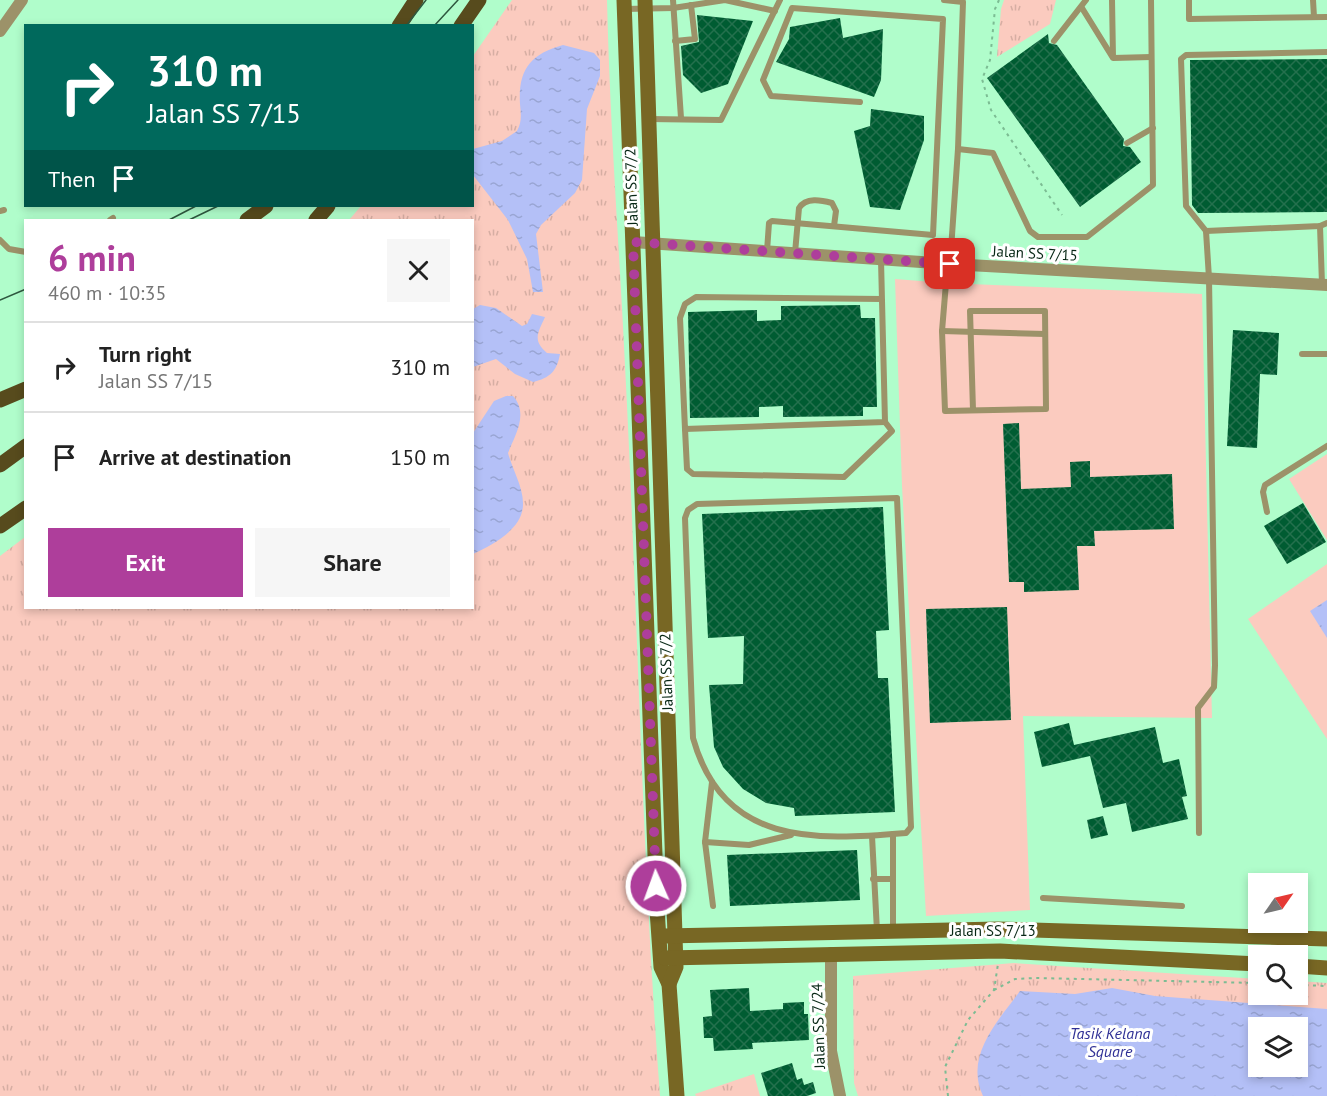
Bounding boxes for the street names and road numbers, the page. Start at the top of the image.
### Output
street label: Jalan SS 7/2 [620,148,642,227]
street label: Jalan SS 7/15 [991,241,1078,265]
street label: Jalan SS 7/2 [655,633,677,712]
street label: Jalan SS 7/13 [949,921,1036,940]
street label: Jalan SS 7/24 [807,983,829,1070]

